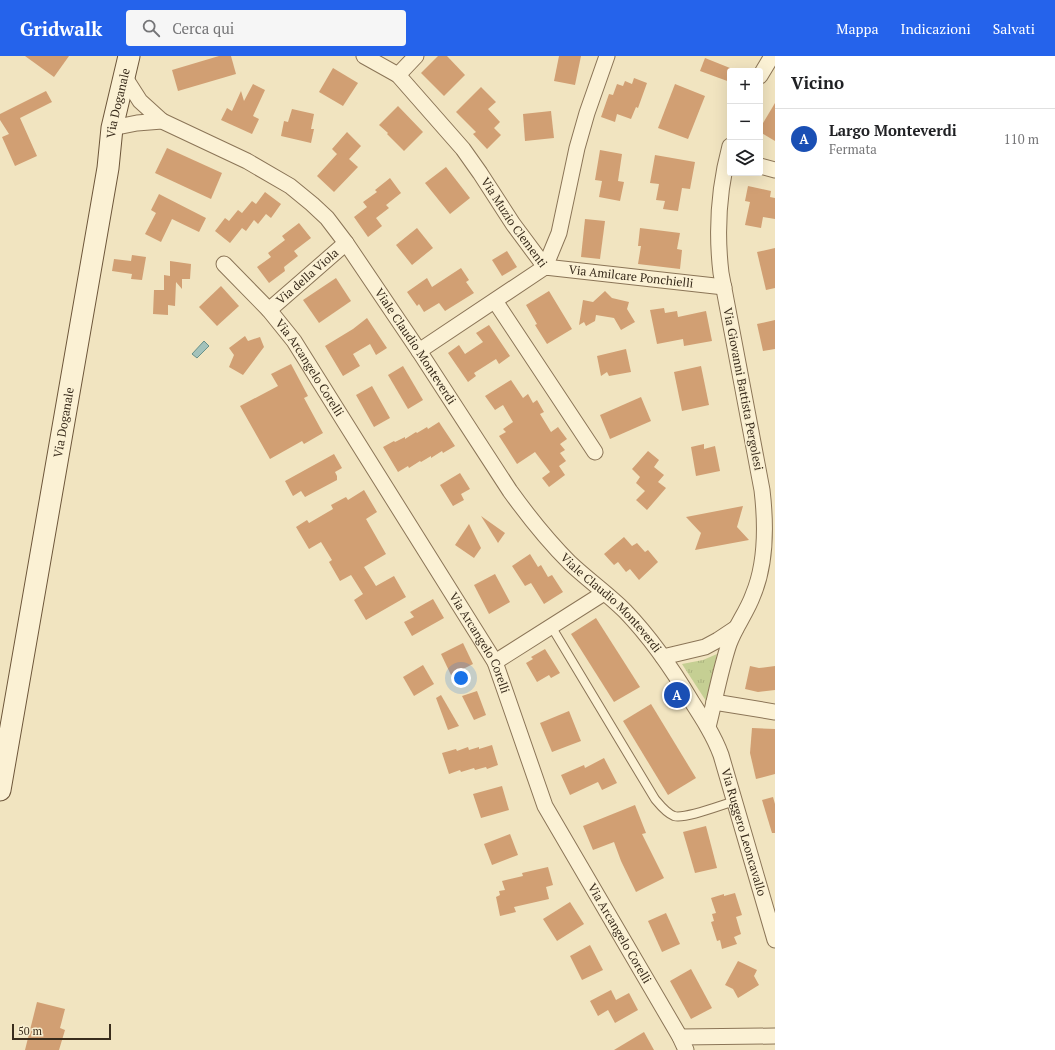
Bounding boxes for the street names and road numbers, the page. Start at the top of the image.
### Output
street label: Via Doganale [103,67,133,139]
street label: Via Muzio Clementi [478,175,551,271]
street label: Via della Viola [273,245,341,307]
street label: Via Amilcare Ponchielli [568,262,695,291]
street label: Viale Claudio Monteverdi [372,285,460,407]
street label: Via Giovanni Battista Pergolesi [720,306,767,472]
street label: Via Arcangelo Corelli [272,316,347,419]
street label: Via Doganale [50,386,77,459]
street label: Viale Claudio Monteverdi [557,550,665,656]
street label: Via Arcangelo Corelli [446,589,513,696]
street label: Via Ruggero Leoncavallo [718,766,770,898]
street label: Via Arcangelo Corelli [585,880,655,986]

